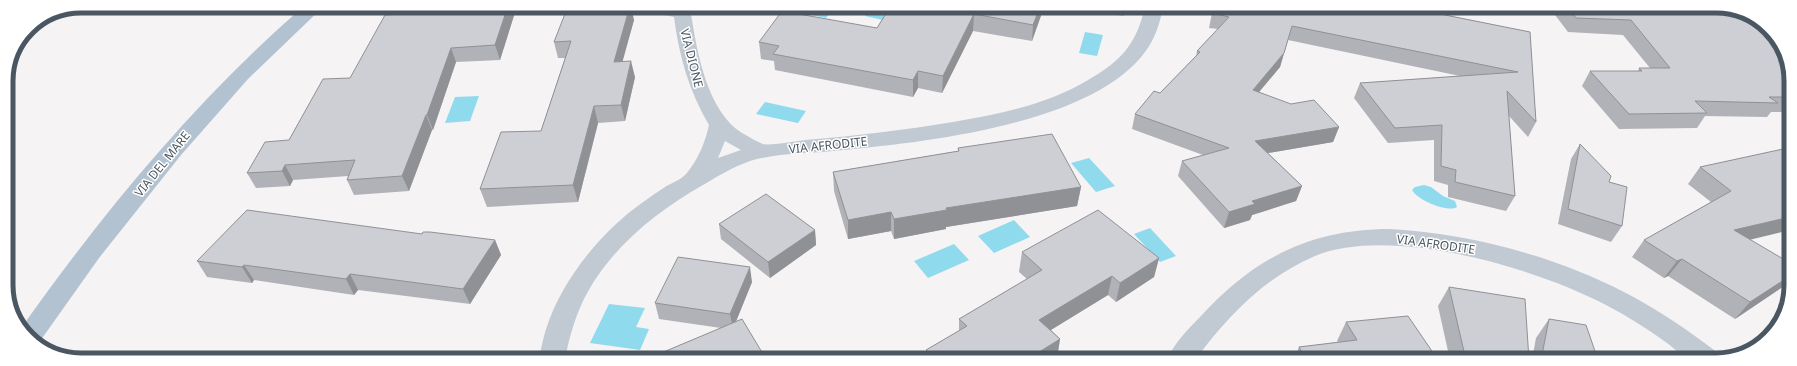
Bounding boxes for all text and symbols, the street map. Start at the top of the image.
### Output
street label: VIA DIONE [676,27,708,89]
street label: VIA DEL MARE [130,128,194,200]
street label: VIA AFRODITE [788,132,868,158]
street label: VIA AFRODITE [1396,230,1476,258]

